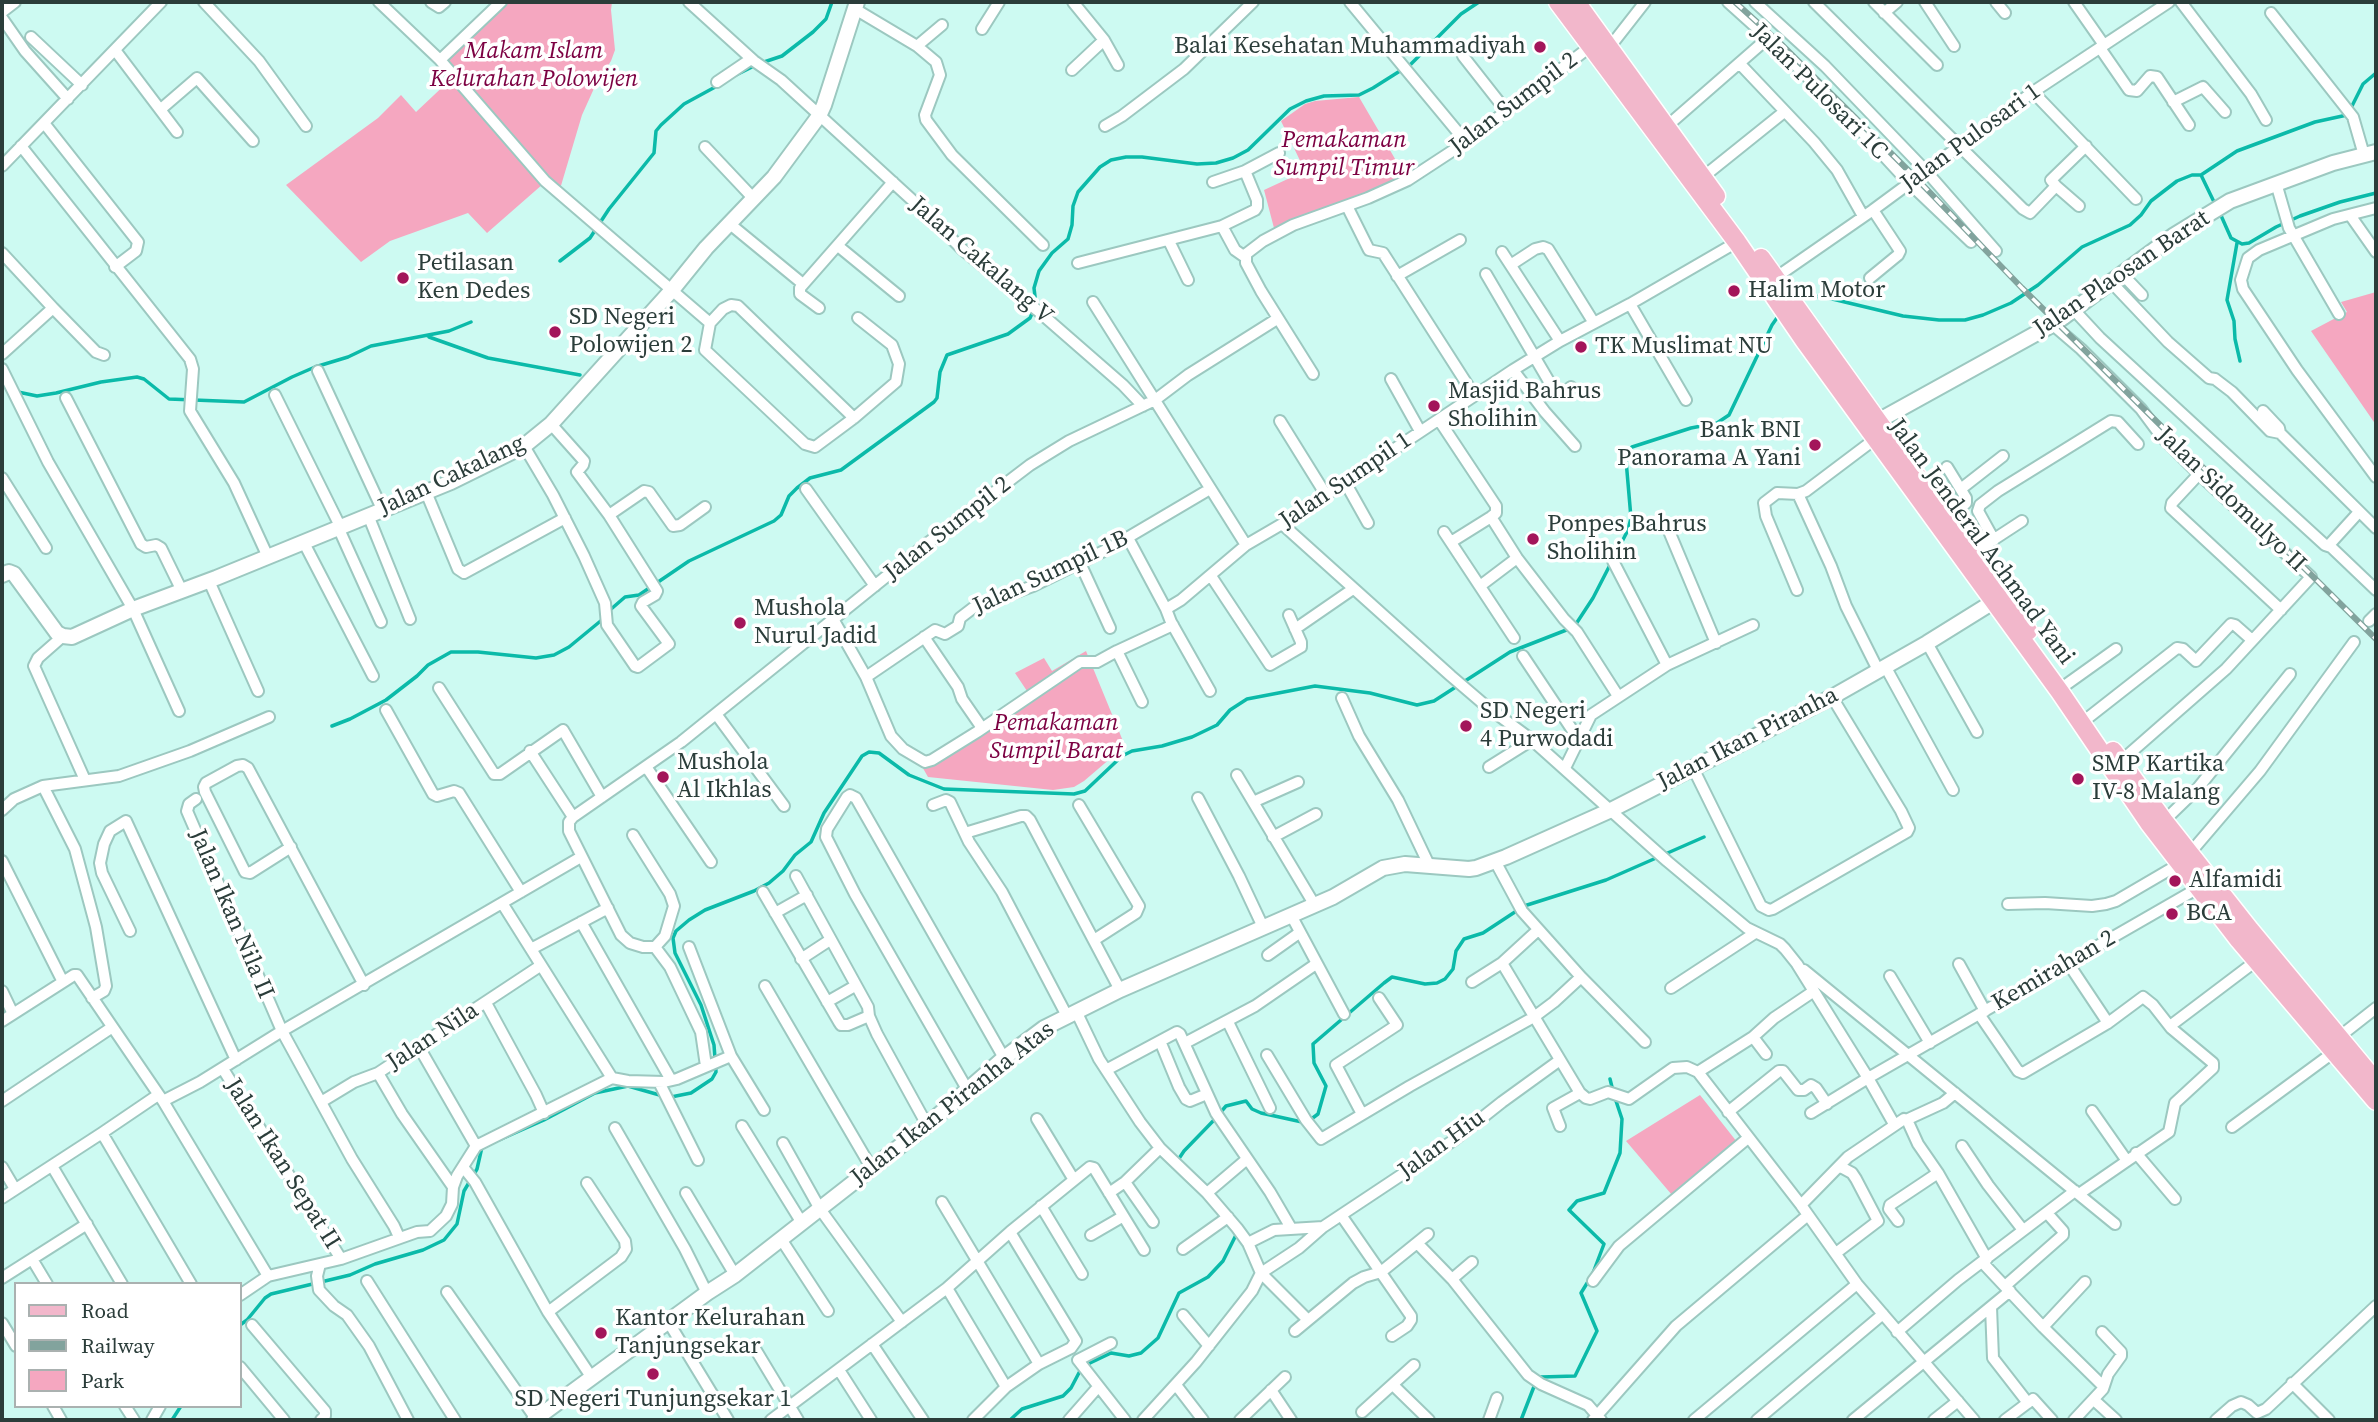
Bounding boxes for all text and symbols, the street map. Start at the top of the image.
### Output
street label: Jalan Pulosari 1C [1745,18,1893,166]
place label: Balai Kesehatan Muhammadiyah [1174,33,1526,61]
park label: Makam Islam Kelurahan Polowijen [430,38,638,94]
marker: Balai Kesehatan Muhammadiyah [1532,39,1548,55]
street label: Jalan Sumpil 2 [1444,46,1584,162]
street label: Jalan Pulosari 1 [1896,78,2046,198]
park label: Pemakaman Sumpil Timur [1274,127,1414,183]
street label: Jalan Cakalang V [904,191,1058,331]
street label: Jalan Plaosan Barat [2029,204,2215,344]
place label: Petilasan Ken Dedes [417,250,530,306]
marker: Petilasan Ken Dedes [395,270,411,286]
place label: Halim Motor [1748,277,1885,305]
marker: Halim Motor [1726,283,1742,299]
place label: SD Negeri Polowijen 2 [569,304,692,360]
marker: SD Negeri Polowijen 2 [547,324,563,340]
place label: TK Muslimat NU [1595,333,1773,361]
marker: TK Muslimat NU [1573,339,1589,355]
place label: Masjid Bahrus Sholihin [1448,378,1601,434]
marker: Masjid Bahrus Sholihin [1426,398,1442,414]
street label: Jalan Jenderal Achmad Yani [1882,413,2080,671]
place label: Bank BNI Panorama A Yani [1617,417,1801,473]
street label: Jalan Sidomulyo II [2150,421,2312,579]
street label: Jalan Sumpil 1 [1275,426,1417,536]
street label: Jalan Cakalang [374,429,530,523]
marker: Bank BNI Panorama A Yani [1807,437,1823,453]
street label: Jalan Sumpil 2 [879,471,1017,587]
place label: Ponpes Bahrus Sholihin [1547,511,1707,567]
street label: Jalan Sumpil 1B [969,524,1133,622]
marker: Ponpes Bahrus Sholihin [1525,531,1541,547]
place label: Mushola Nurul Jadid [754,595,877,651]
marker: Mushola Nurul Jadid [732,615,748,631]
street label: Jalan Ikan Piranha [1653,681,1843,797]
place label: SD Negeri 4 Purwodadi [1480,698,1613,754]
park label: Pemakaman Sumpil Barat [990,710,1122,766]
marker: SD Negeri 4 Purwodadi [1458,718,1474,734]
place label: Mushola Al Ikhlas [677,749,772,805]
place label: SMP Kartika IV-8 Malang [2092,751,2224,807]
marker: Mushola Al Ikhlas [655,769,671,785]
marker: SMP Kartika IV-8 Malang [2070,771,2086,787]
street label: Jalan Ikan Nila II [182,825,280,1003]
place label: Alfamidi [2189,867,2282,895]
marker: Alfamidi [2167,873,2183,889]
place label: BCA [2186,900,2232,928]
marker: BCA [2164,906,2180,922]
street label: Kemirahan 2 [1987,924,2121,1018]
street label: Jalan Nila [382,997,484,1077]
street label: Jalan Ikan Piranha Atas [846,1016,1060,1192]
street label: Jalan Ikan Sepat II [218,1073,346,1255]
street label: Jalan Hiu [1393,1104,1491,1186]
legend [14,1282,242,1408]
text: Road [81,1296,129,1325]
place label: Kantor Kelurahan Tanjungsekar [615,1305,806,1361]
marker: Kantor Kelurahan Tanjungsekar [593,1325,609,1341]
text: Railway [81,1331,155,1360]
text: Park [81,1366,124,1395]
marker: SD Negeri Tunjungsekar 1 [645,1366,661,1382]
place label: SD Negeri Tunjungsekar 1 [514,1386,792,1414]

